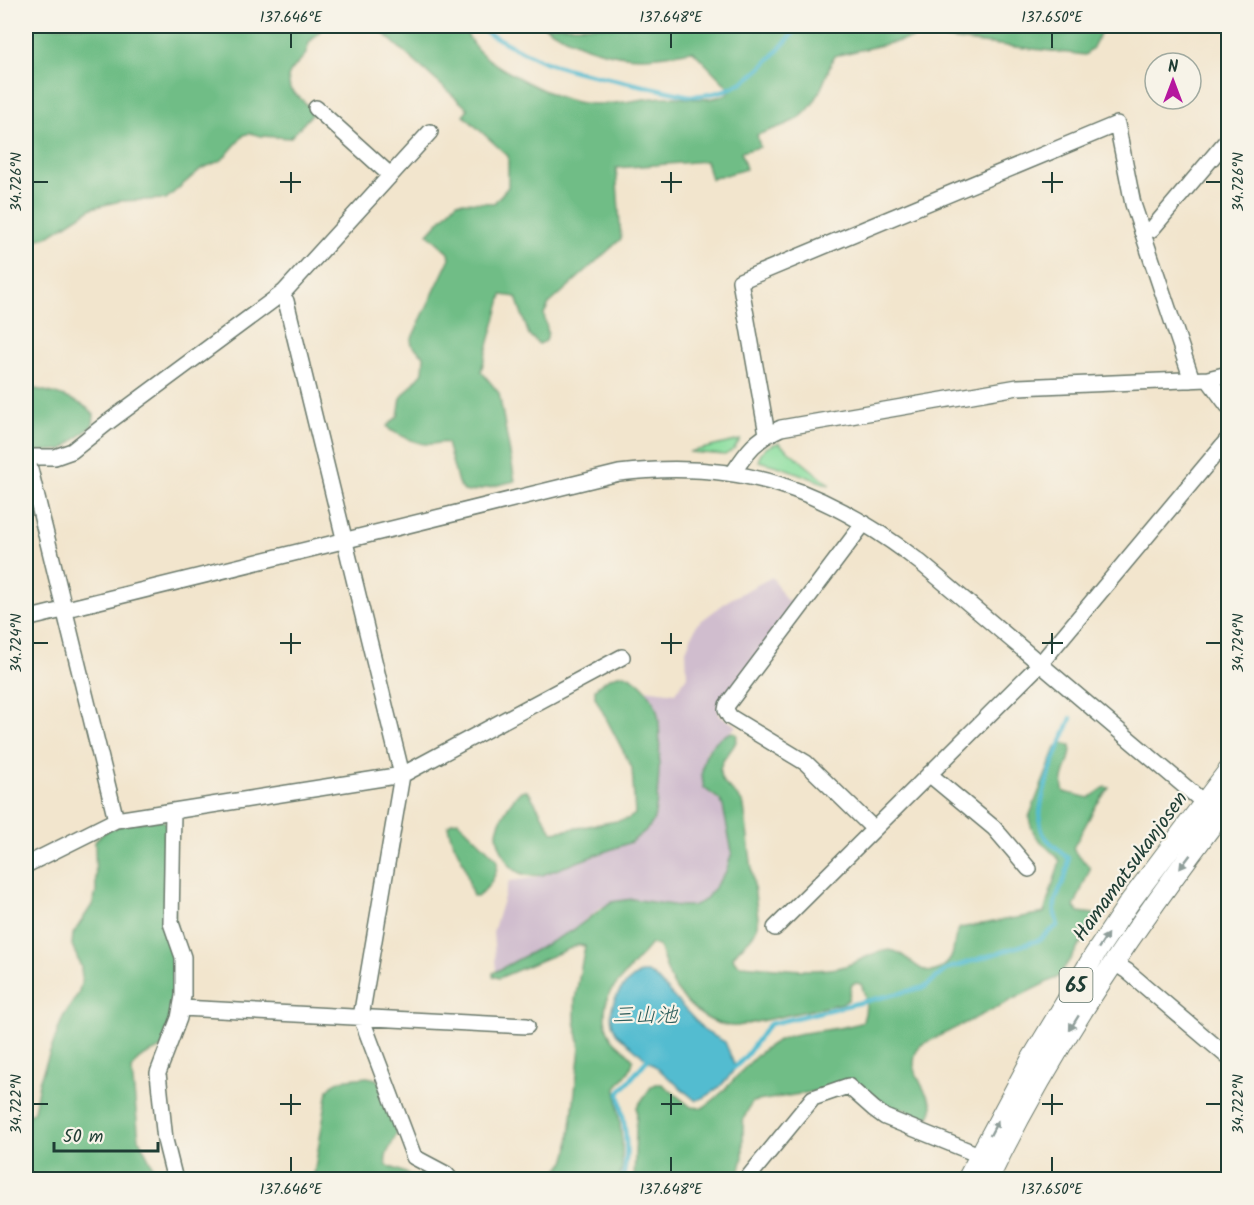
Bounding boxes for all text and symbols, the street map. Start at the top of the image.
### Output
text: 137.646°E [260,6,323,30]
text: 137.648°E [639,6,704,30]
text: 137.650°E [1021,6,1084,30]
north arrow [1143,51,1203,111]
text: N [1168,55,1178,80]
text: 34.726°N [5,152,29,212]
text: 34.726°N [1227,152,1251,212]
text: 34.724°N [5,613,29,673]
text: 34.724°N [1227,613,1251,673]
street label: Hamamatsukanjosen [1065,785,1197,949]
one-way arrow [1178,854,1191,870]
one-way arrow [1098,933,1109,950]
road number: 65 [1060,968,1092,1002]
water label: 三山池 [612,999,679,1034]
one-way arrow [1068,1014,1080,1030]
text: 34.722°N [5,1074,29,1134]
text: 34.722°N [1227,1074,1251,1134]
scale bar [54,1115,158,1153]
one-way arrow [989,1119,999,1136]
text: 50 m [63,1123,103,1152]
text: 137.646°E [260,1178,323,1202]
text: 137.648°E [639,1178,704,1202]
text: 137.650°E [1021,1178,1084,1202]

